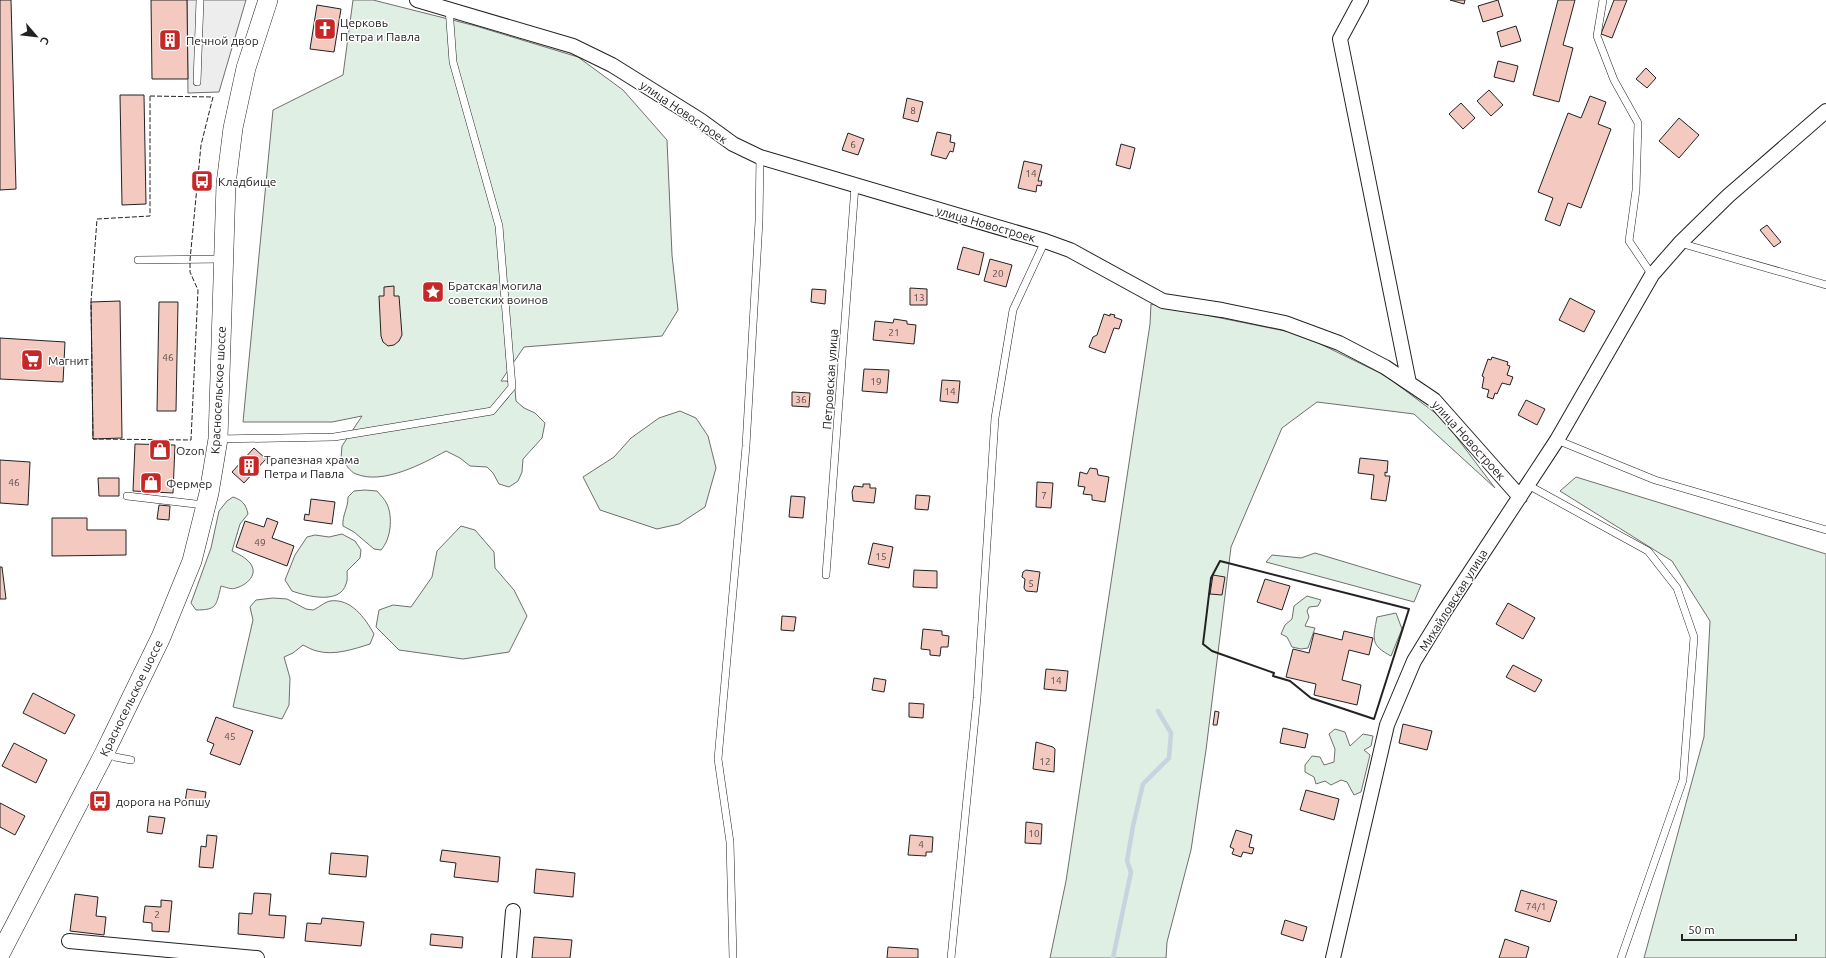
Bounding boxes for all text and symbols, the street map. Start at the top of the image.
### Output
north arrow [16,16,56,56]
church icon: Церковь Петра и Павла [312,16,338,42]
place label: Церковь Петра и Павла [340,16,420,43]
building icon: Печной двор [157,27,183,53]
place label: Печной двор [186,34,259,47]
text: С [38,35,52,47]
street label: улица Новостроек [638,78,730,146]
house number: 8 [910,105,916,116]
house number: 6 [850,139,856,150]
bus stop icon: Кладбище [189,168,215,194]
house number: 14 [1025,168,1037,179]
place label: Кладбище [218,175,276,188]
street label: улица Новостроек [935,204,1037,244]
house number: 20 [992,268,1004,279]
place icon: Братская могила советских воинов [420,279,446,305]
place label: Братская могила советских воинов [448,279,548,306]
house number: 13 [913,292,925,303]
street label: Красносельское шоссе [208,326,228,454]
house number: 21 [888,327,900,338]
street label: Петровская улица [820,328,840,430]
supermarket icon: Магнит [19,347,45,373]
house number: 46 [162,352,174,363]
place label: Магнит [48,354,90,367]
house number: 19 [870,376,882,387]
house number: 14 [944,386,956,397]
house number: 36 [795,394,807,405]
street label: улица Новостроек [1430,398,1508,482]
shop icon: Ozon [147,437,173,463]
place label: Ozon [176,444,205,457]
building icon: Трапезная храма Петра и Павла [236,453,262,479]
place label: Трапезная храма Петра и Павла [264,453,359,480]
shop icon: Фермер [138,470,164,496]
house number: 46 [8,477,20,488]
place label: Фермер [166,477,212,490]
house number: 7 [1041,490,1047,501]
house number: 49 [254,537,266,548]
street label: Михайловская улица [1416,547,1490,653]
house number: 15 [875,551,887,562]
house number: 5 [1028,578,1034,589]
street label: Красносельское шоссе [97,638,165,758]
house number: 14 [1050,675,1062,686]
house number: 45 [224,731,236,742]
house number: 12 [1039,756,1051,767]
bus stop icon: дорога на Ропшу [87,788,113,814]
place label: дорога на Ропшу [116,795,210,808]
house number: 10 [1028,828,1040,839]
house number: 4 [918,839,924,850]
house number: 74/1 [1526,901,1546,912]
house number: 2 [154,909,160,920]
scale bar [1682,916,1796,942]
text: 50 m [1688,923,1715,936]

